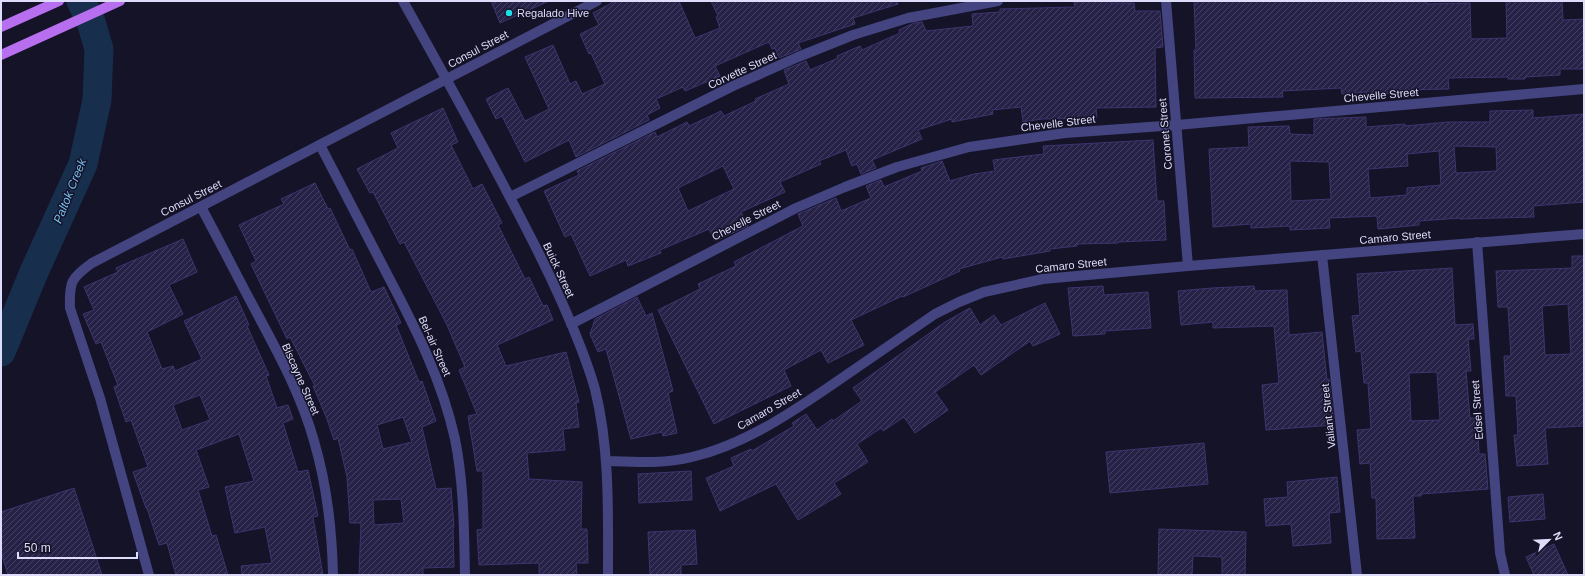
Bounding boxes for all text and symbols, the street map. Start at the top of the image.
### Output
place label: Regalado Hive [517,7,589,19]
marker: Regalado Hive [504,8,514,18]
street label: Consul Street [446,28,510,70]
street label: Corvette Street [706,49,778,91]
street label: Chevelle Street [1343,86,1419,104]
street label: Coronet Street [1156,98,1174,170]
street label: Chevelle Street [1020,112,1096,134]
water label: Paltok Creek [51,156,90,225]
street label: Consul Street [159,178,223,218]
street label: Chevelle Street [710,198,782,242]
street label: Camaro Street [1359,228,1431,246]
street label: Buick Street [541,241,577,299]
street label: Camaro Street [1035,255,1107,275]
street label: Bel-air Street [416,314,454,378]
street label: Biscayne Street [280,341,322,417]
street label: Edsel Street [1469,380,1485,440]
street label: Valiant Street [1319,383,1337,449]
street label: Camaro Street [735,386,803,432]
north arrow [1529,520,1569,560]
text: N [1551,530,1565,542]
scale bar [18,534,137,560]
text: 50 m [24,541,51,555]

